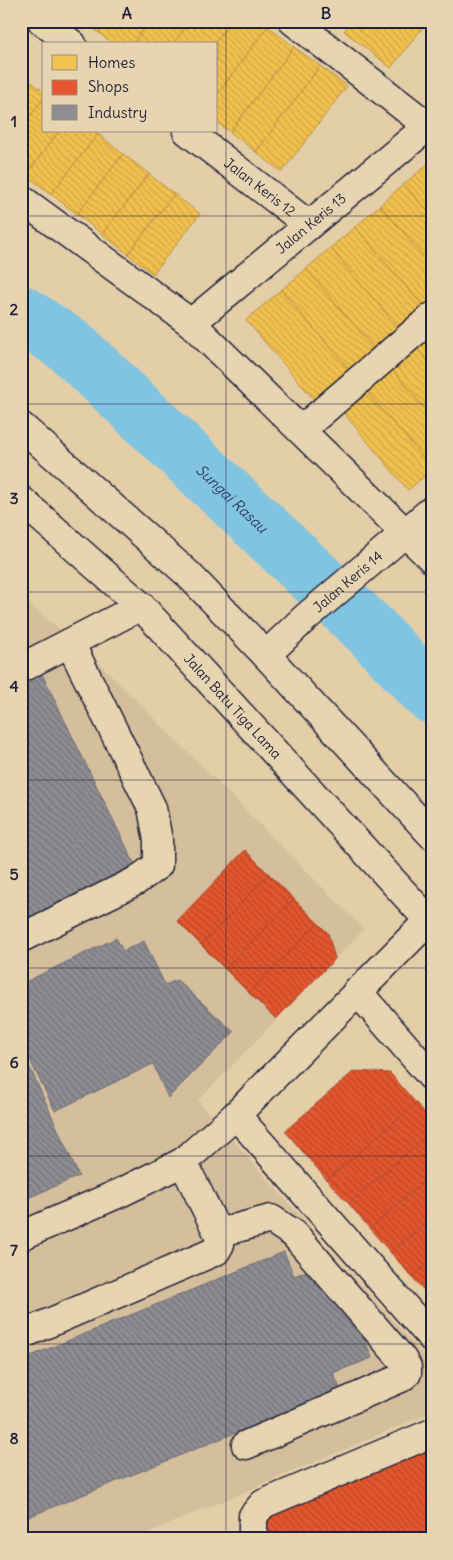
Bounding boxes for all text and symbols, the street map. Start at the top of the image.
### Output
text: A [122,3,132,23]
text: B [321,3,332,23]
legend [42,42,218,132]
text: Homes [88,53,135,72]
text: Shops [88,77,129,96]
text: Industry [88,103,147,122]
text: 1 [11,111,17,131]
street label: Jalan Keris 12 [221,154,299,221]
street label: Jalan Keris 13 [272,189,350,258]
text: 2 [10,299,19,319]
water label: Sungai Rasau [192,460,273,538]
text: 3 [9,488,19,508]
street label: Jalan Keris 14 [309,547,386,616]
street label: Jalan Batu Tiga Lama [180,650,285,763]
text: 4 [9,676,19,696]
text: 5 [9,864,19,884]
text: 6 [9,1052,19,1072]
text: 7 [10,1240,18,1260]
text: 8 [9,1428,19,1448]

